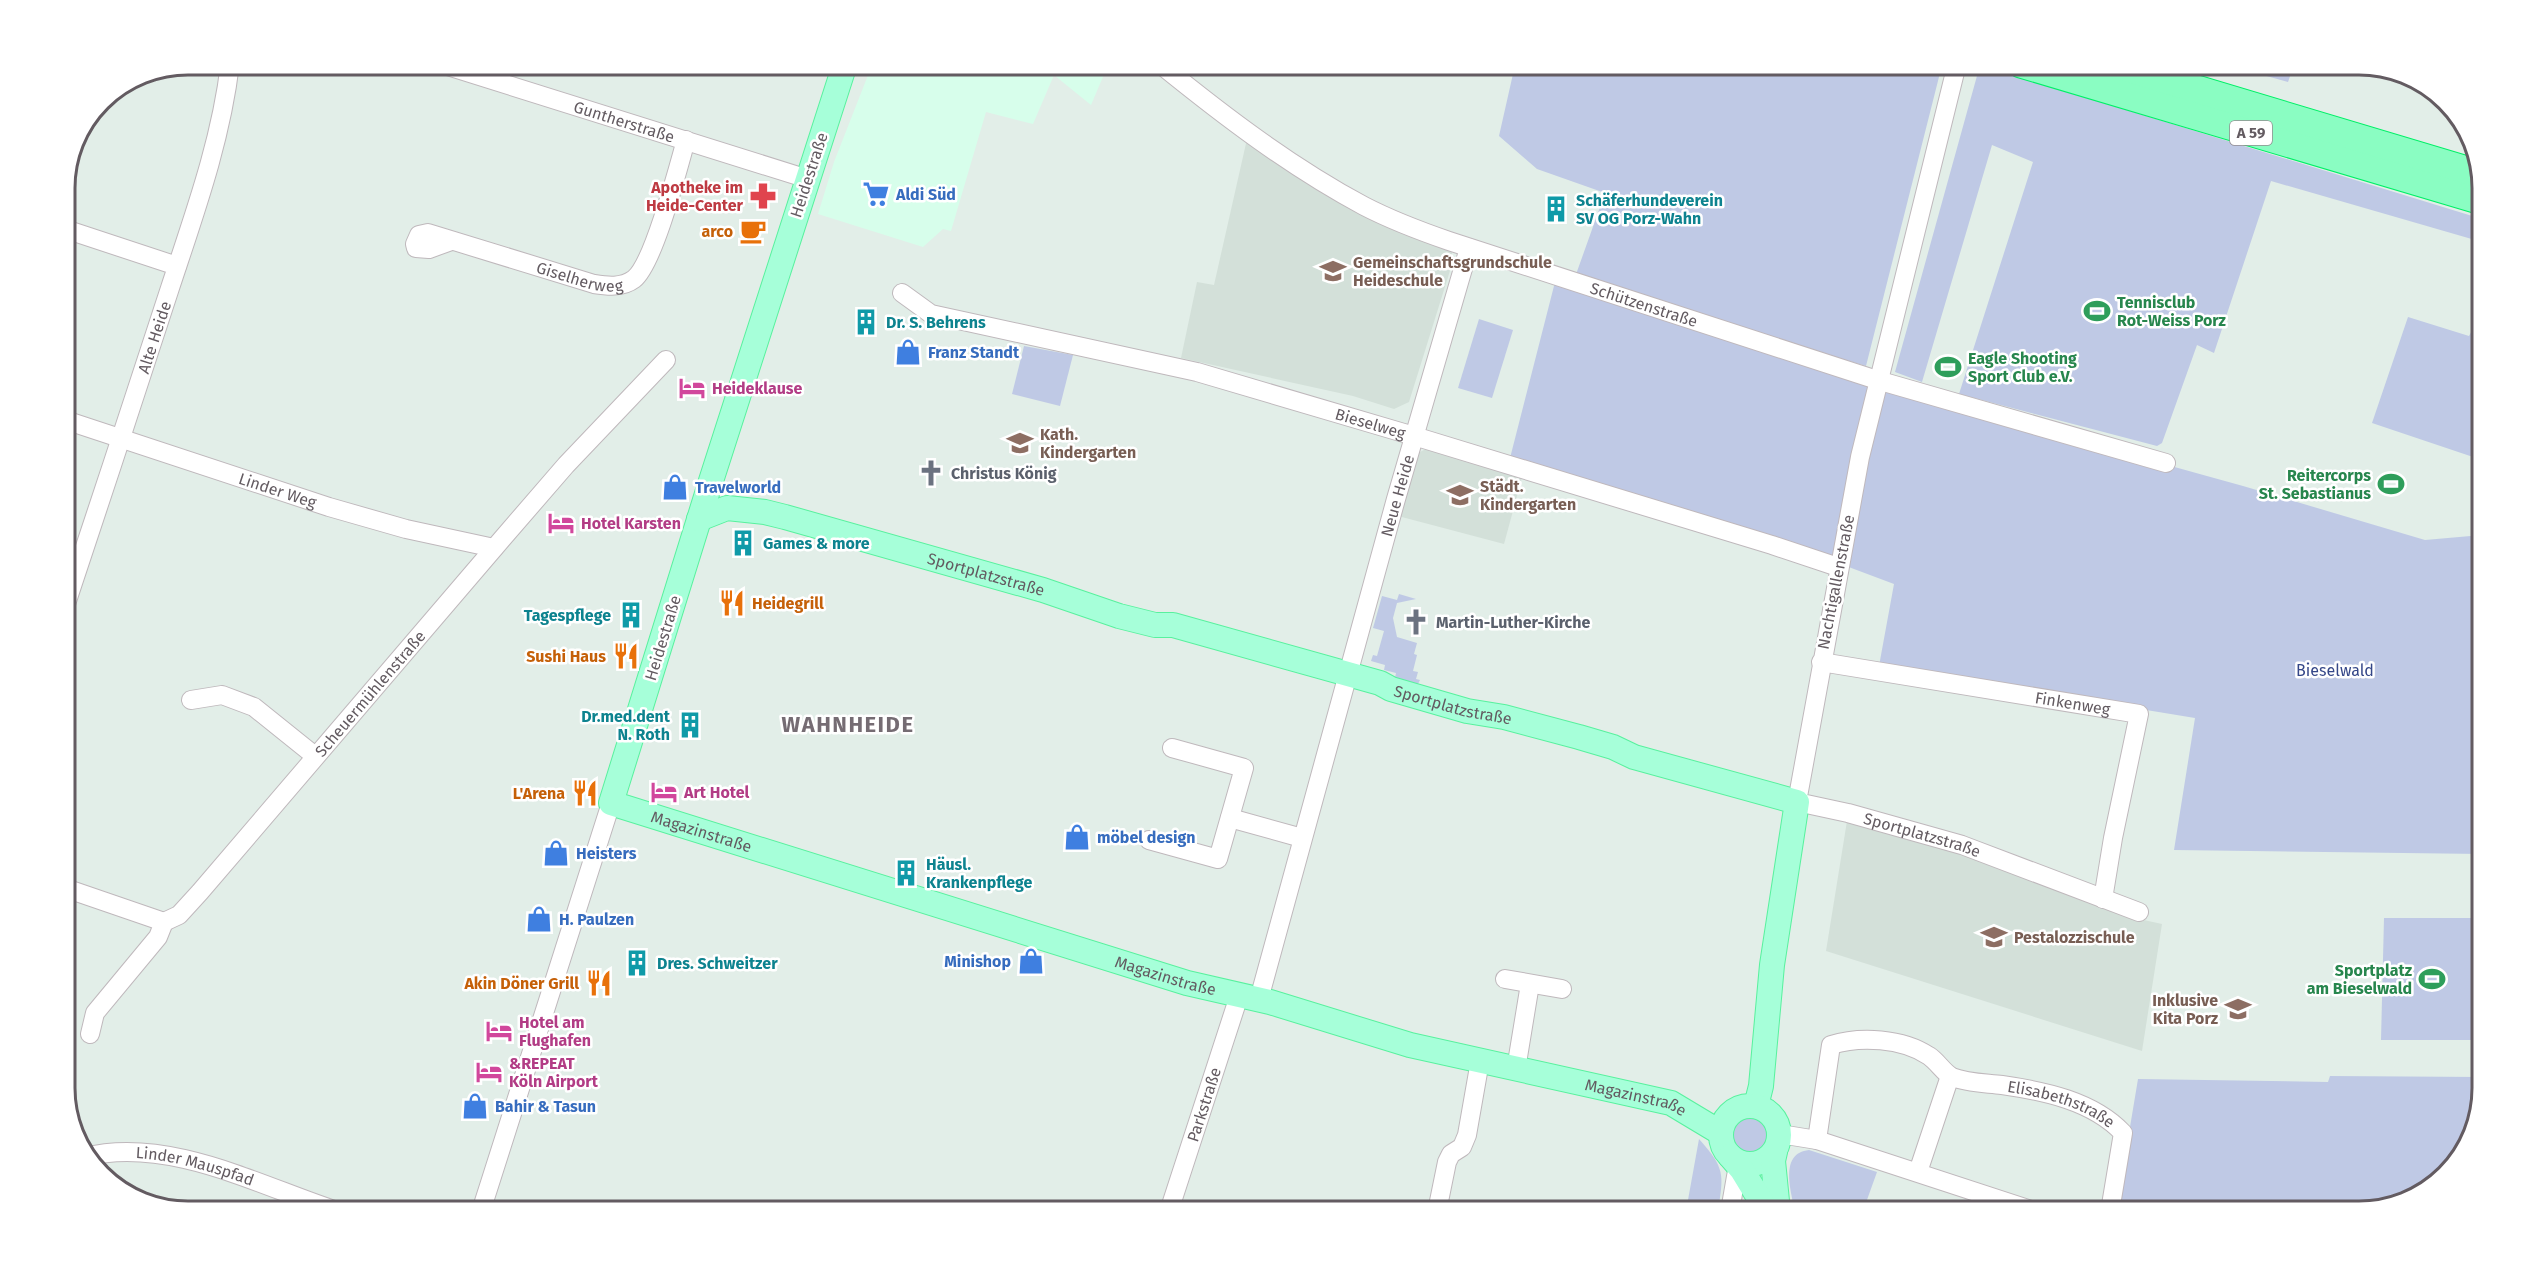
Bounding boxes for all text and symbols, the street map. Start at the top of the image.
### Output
street label: Guntherstraße [572,97,677,146]
road number: A 59 [2230,121,2272,145]
street label: Heidestraße [786,130,832,220]
place label: Apotheke im Heide-Center [646,178,744,215]
supermarket icon: Aldi Süd [861,179,891,209]
pharmacy icon: Apotheke im Heide-Center [748,181,778,211]
place label: Aldi Süd [895,185,956,204]
place label: Schäferhundeverein SV OG Porz-Wahn [1576,191,1723,228]
building icon: Schäferhundeverein SV OG Porz-Wahn [1541,194,1571,224]
cafe icon: arco [738,216,768,246]
place label: arco [702,222,733,241]
place label: Gemeinschaftsgrundschule Heideschule [1353,253,1552,290]
school or university icon: Gemeinschaftsgrundschule Heideschule [1318,256,1348,286]
street label: Giselherweg [534,257,625,295]
street label: Schützenstraße [1588,278,1700,331]
place label: Tennisclub Rot-Weiss Porz [2117,293,2227,330]
sports icon: Tennisclub Rot-Weiss Porz [2082,296,2112,326]
street label: Alte Heide [133,299,175,376]
building icon: Dr. S. Behrens [851,307,881,337]
place label: Dr. S. Behrens [886,313,986,332]
shop icon: Franz Standt [893,337,923,367]
place label: Franz Standt [928,343,1020,362]
place label: Eagle Shooting Sport Club e.V. [1968,349,2077,386]
sports icon: Eagle Shooting Sport Club e.V. [1933,352,1963,382]
hotel icon: Heideklause [677,373,707,403]
place label: Heideklause [712,379,803,398]
street label: Bieselweg [1333,404,1409,443]
place label: Kath. Kindergarten [1040,425,1136,462]
school or university icon: Kath. Kindergarten [1005,428,1035,458]
street label: Neue Heide [1377,452,1418,539]
church icon: Christus König [916,458,946,488]
place label: Christus König [951,464,1057,483]
place label: Reitercorps St. Sebastianus [2259,466,2371,503]
street label: Linder Weg [236,468,320,512]
sports icon: Reitercorps St. Sebastianus [2376,469,2406,499]
shop icon: Travelworld [660,472,690,502]
place label: Städt. Kindergarten [1480,477,1576,514]
place label: Travelworld [695,478,781,497]
school or university icon: Städt. Kindergarten [1445,480,1475,510]
hotel icon: Hotel Karsten [546,508,576,538]
street label: Nachtigallenstraße [1814,513,1858,651]
place label: Hotel Karsten [581,514,681,533]
building icon: Games & more [728,528,758,558]
place label: Games & more [763,534,870,553]
street label: Sportplatzstraße [925,548,1047,600]
restaurant icon: Heidegrill [717,588,747,618]
street label: Heidestraße [641,593,685,683]
place label: Heidegrill [752,594,824,613]
building icon: Tagespflege [616,600,646,630]
place label: Tagespflege [524,606,611,625]
church icon: Martin-Luther-Kirche [1401,607,1431,637]
place label: Martin-Luther-Kirche [1436,613,1591,632]
street label: Scheuermühlenstraße [311,627,429,760]
restaurant icon: Sushi Haus [611,641,641,671]
place label: Sushi Haus [526,647,606,666]
park label: Bieselwald [2296,661,2374,680]
street label: Sportplatzstraße [1392,681,1514,728]
street label: Finkenweg [2034,688,2112,719]
place label: Dr.med.dent N. Roth [581,707,671,744]
building icon: Dr.med.dent N. Roth [675,710,705,740]
district label: WAHNHEIDE [782,711,914,738]
hotel icon: Art Hotel [649,777,679,807]
restaurant icon: L'Arena [570,778,600,808]
place label: Art Hotel [683,783,750,802]
place label: L'Arena [513,784,565,803]
street label: Magazinstraße [649,807,754,856]
street label: Sportplatzstraße [1862,808,1983,861]
shop icon: möbel design [1062,822,1092,852]
place label: möbel design [1097,828,1196,847]
shop icon: Heisters [541,838,571,868]
place label: Heisters [576,844,637,863]
place label: Häusl. Krankenpflege [926,855,1033,892]
building icon: Häusl. Krankenpflege [891,858,921,888]
shop icon: H. Paulzen [524,904,554,934]
place label: H. Paulzen [559,910,634,929]
school or university icon: Pestalozzischule [1979,922,2009,952]
place label: Pestalozzischule [2014,928,2135,947]
shop icon: Minishop [1016,946,1046,976]
building icon: Dres. Schweitzer [622,948,652,978]
place label: Minishop [944,952,1011,971]
street label: Magazinstraße [1113,952,1218,999]
place label: Dres. Schweitzer [657,954,778,973]
place label: Sportplatz am Bieselwald [2307,961,2413,998]
sports icon: Sportplatz am Bieselwald [2417,964,2447,994]
restaurant icon: Akin Döner Grill [584,968,614,998]
place label: Akin Döner Grill [463,974,579,993]
place label: Inklusive Kita Porz [2152,991,2219,1028]
school or university icon: Inklusive Kita Porz [2223,994,2253,1024]
place label: Hotel am Flughafen [519,1013,591,1050]
hotel icon: Hotel am Flughafen [484,1016,514,1046]
place label: &REPEAT Köln Airport [509,1054,599,1091]
hotel icon: &REPEAT Köln Airport [474,1057,504,1087]
street label: Parkstraße [1183,1065,1225,1144]
street label: Magazinstraße [1583,1075,1690,1120]
street label: Elisabethstraße [2006,1076,2119,1131]
shop icon: Bahir & Tasun [460,1091,490,1121]
place label: Bahir & Tasun [495,1097,596,1116]
street label: Linder Mauspfad [135,1143,257,1189]

